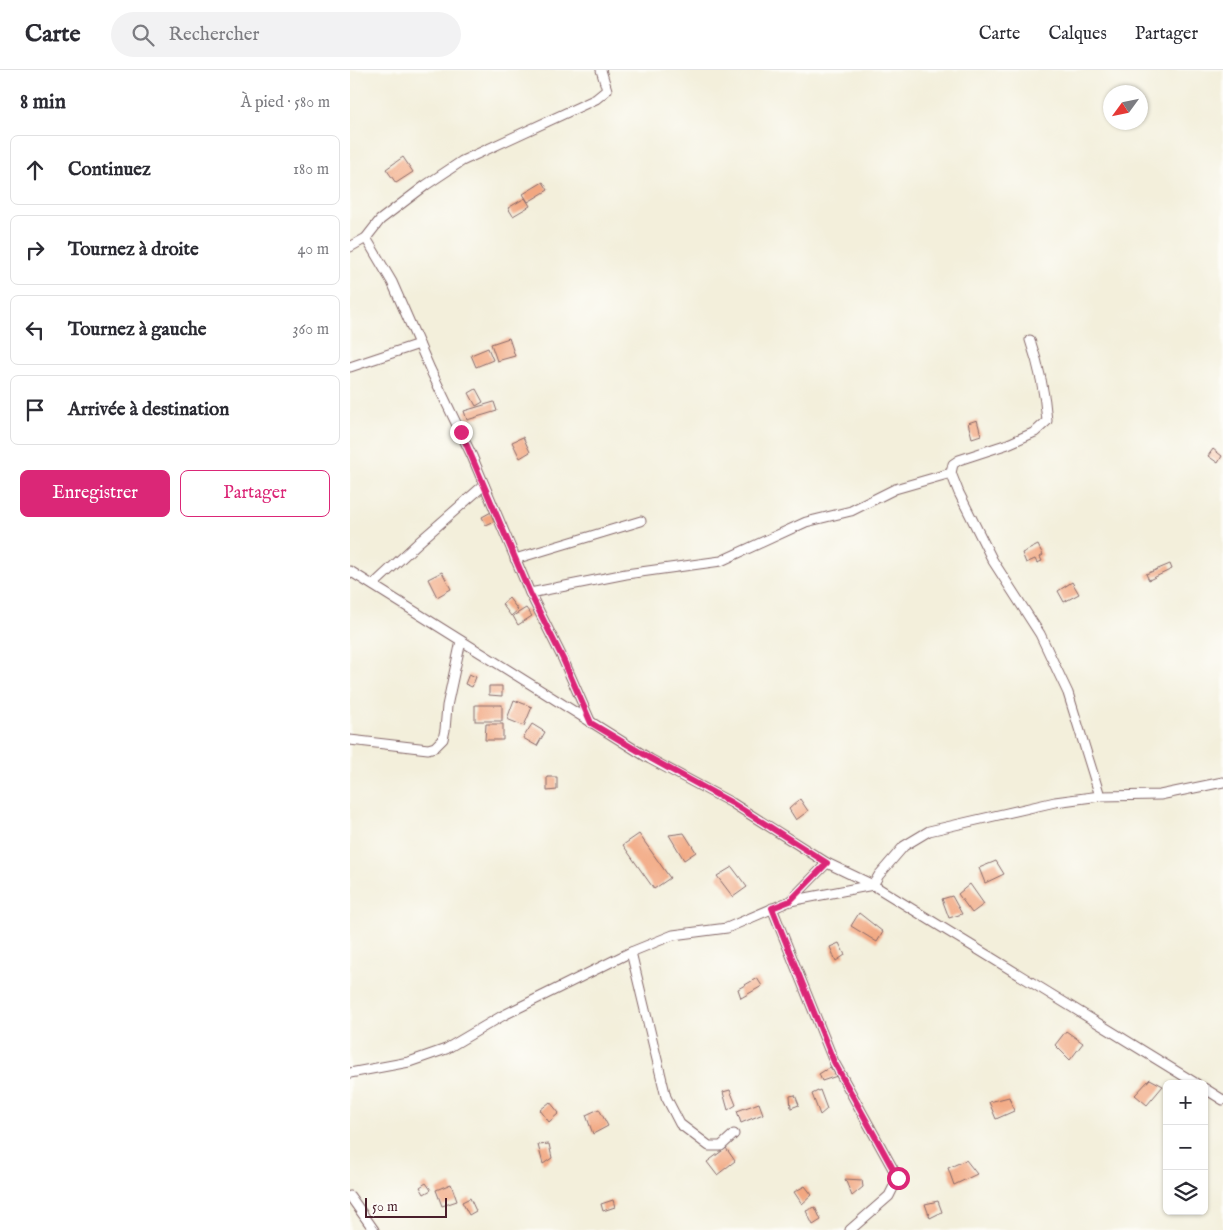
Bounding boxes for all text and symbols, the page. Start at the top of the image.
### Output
search box [111,12,461,57]
text: Carte [25,19,81,50]
icon: search [129,21,157,49]
text: Rechercher [169,23,260,47]
text: Carte [979,23,1020,46]
text: Calques [1048,23,1107,46]
text: Partager [1135,23,1198,46]
north arrow [1103,85,1148,130]
text: 8 min [20,89,66,116]
text: À pied · 580 m [241,93,330,113]
icon: ahead [21,156,49,184]
text: Continuez [68,158,151,182]
text: 180 m [293,160,329,180]
icon: right [21,236,49,264]
text: Tournez à droite [68,238,199,262]
text: 40 m [297,240,329,260]
icon: left [21,316,49,344]
text: Tournez à gauche [68,318,207,342]
text: 360 m [293,320,329,340]
icon: arrive [21,396,49,424]
text: Arrivée à destination [68,398,229,422]
route end [450,421,473,444]
button: Enregistrer [20,470,170,517]
button: Partager [180,470,330,517]
map controls [1163,1080,1208,1215]
button: + [1163,1080,1208,1125]
button: − [1163,1125,1208,1170]
route start [887,1167,910,1190]
button: layers [1163,1170,1208,1215]
scale bar [365,1195,448,1218]
text: 50 m [372,1198,398,1216]

